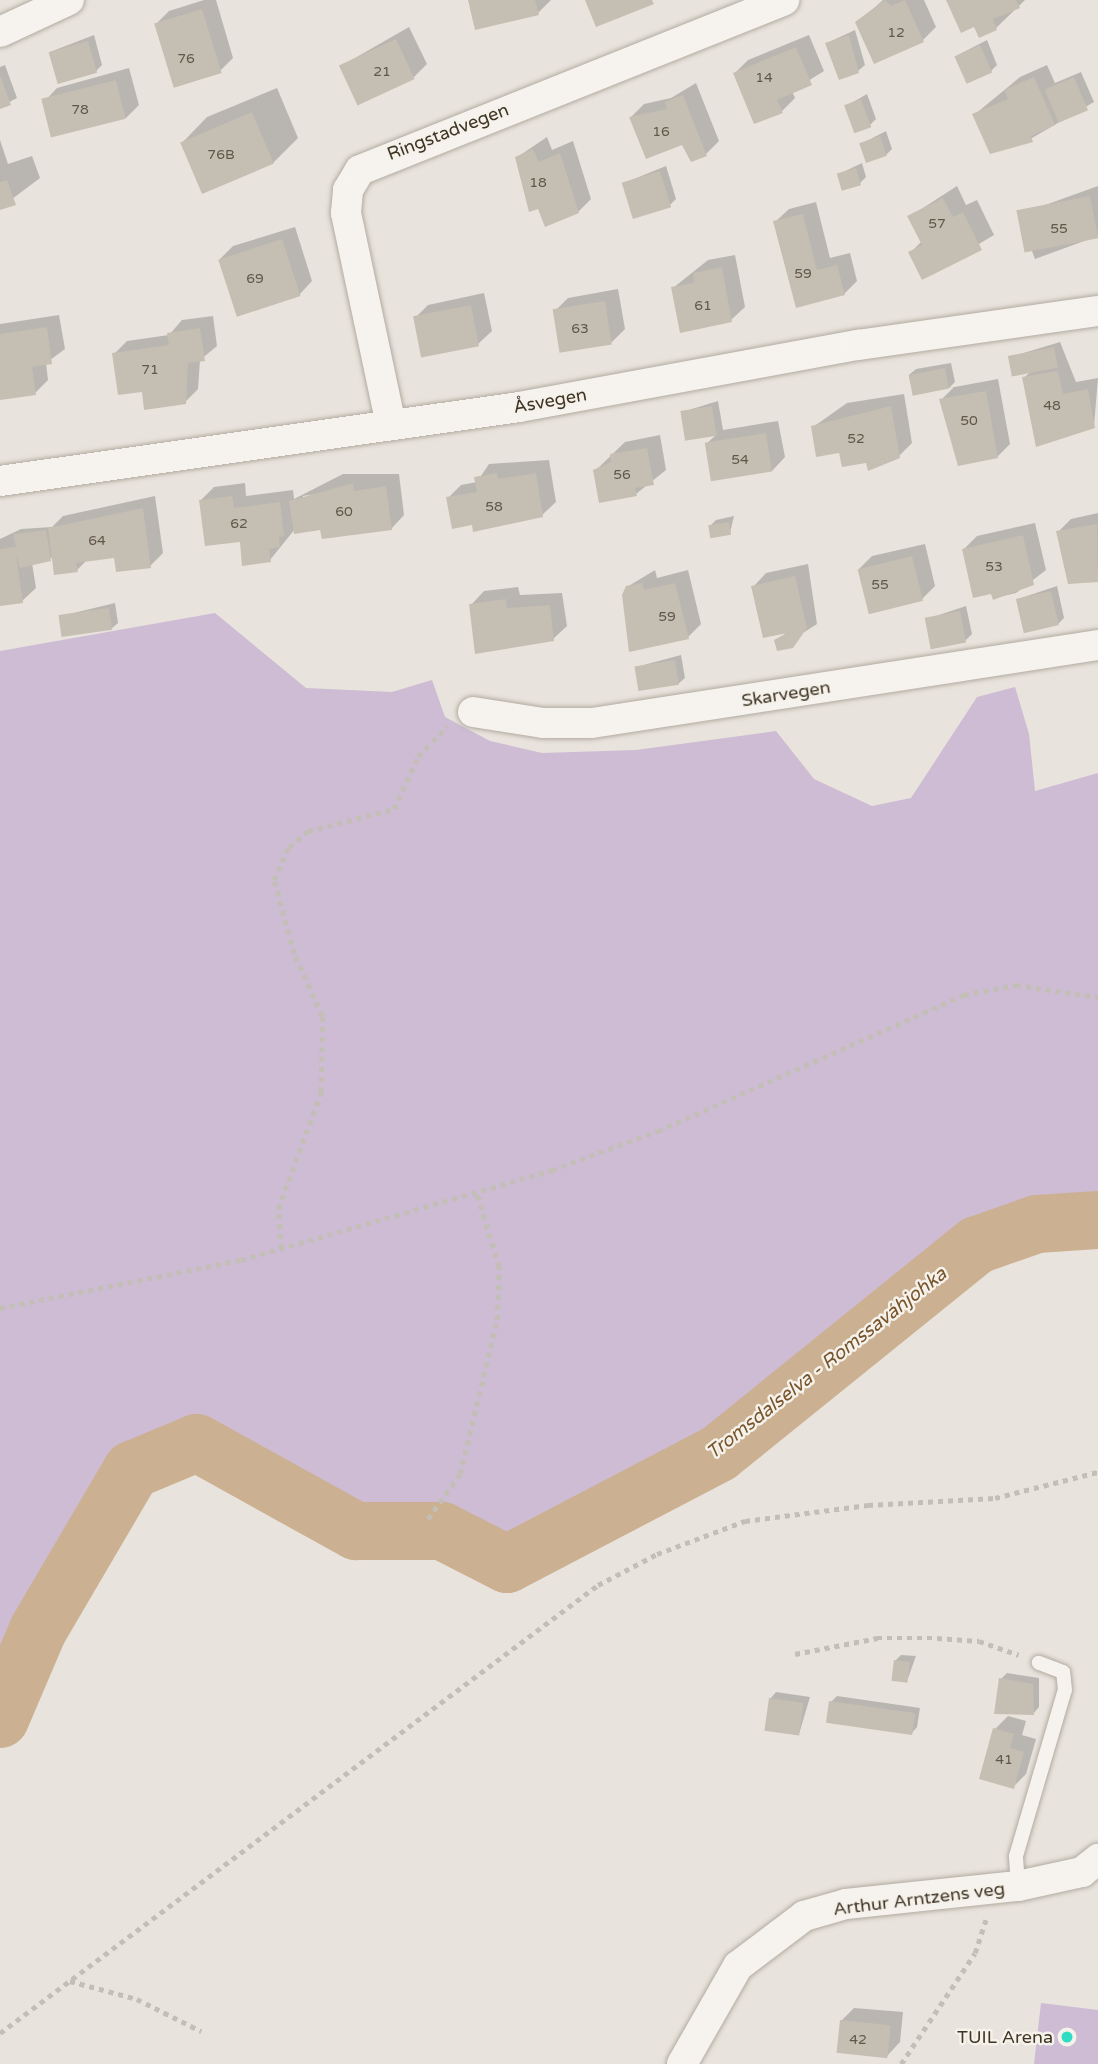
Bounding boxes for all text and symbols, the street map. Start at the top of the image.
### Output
house number: 12 [887,25,905,41]
house number: 76 [177,51,195,67]
house number: 21 [373,64,391,80]
house number: 14 [755,70,773,86]
street label: Ringstadvegen [384,99,512,165]
house number: 78 [71,102,89,118]
house number: 16 [652,124,670,140]
house number: 76B [207,147,235,163]
house number: 18 [529,175,547,191]
house number: 57 [928,216,946,232]
house number: 55 [1050,221,1068,237]
house number: 59 [794,266,812,282]
house number: 69 [246,271,264,287]
house number: 61 [694,298,712,314]
house number: 63 [571,321,589,337]
house number: 71 [141,362,159,378]
street label: Åsvegen [512,384,588,418]
house number: 48 [1043,398,1061,414]
house number: 50 [960,413,978,429]
house number: 52 [847,431,865,447]
house number: 54 [731,452,749,468]
house number: 56 [613,467,631,483]
house number: 58 [485,499,503,515]
house number: 60 [335,504,353,520]
house number: 62 [230,516,248,532]
house number: 64 [88,533,106,549]
house number: 53 [985,559,1003,575]
house number: 55 [871,577,889,593]
house number: 59 [658,609,676,625]
street label: Skarvegen [740,676,832,712]
water label: Tromsdalselva - Romssaváhjohka [703,1263,951,1465]
house number: 41 [995,1752,1013,1768]
street label: Arthur Arntzens veg [832,1878,1006,1920]
place label: TUIL Arena [957,2026,1053,2048]
marker: TUIL Arena [1059,2029,1075,2045]
house number: 42 [849,2032,867,2048]

